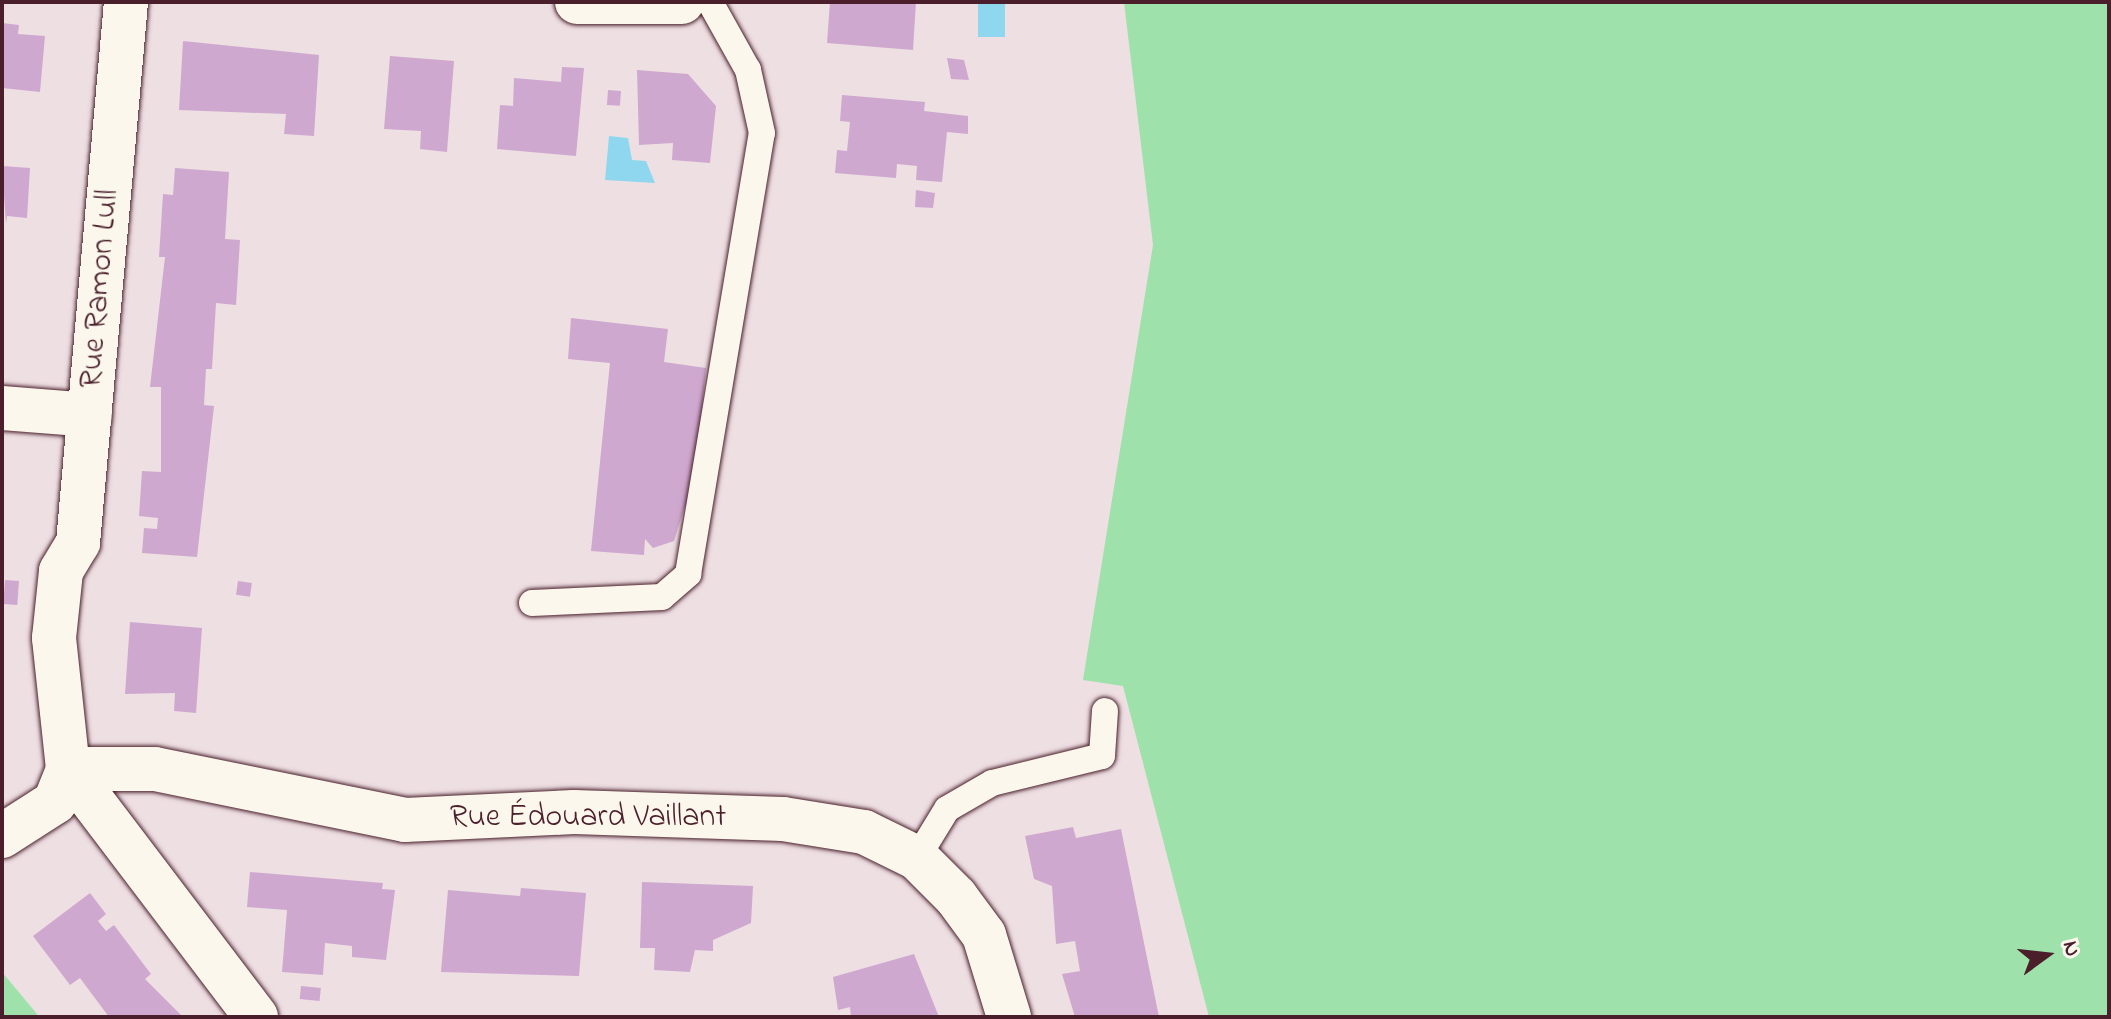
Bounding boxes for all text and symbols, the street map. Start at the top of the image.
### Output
street label: Rue Ramon Lull [73,188,129,390]
street label: Rue Édouard Vaillant [450,799,726,837]
north arrow [2007,915,2087,995]
text: N [2053,937,2088,960]

